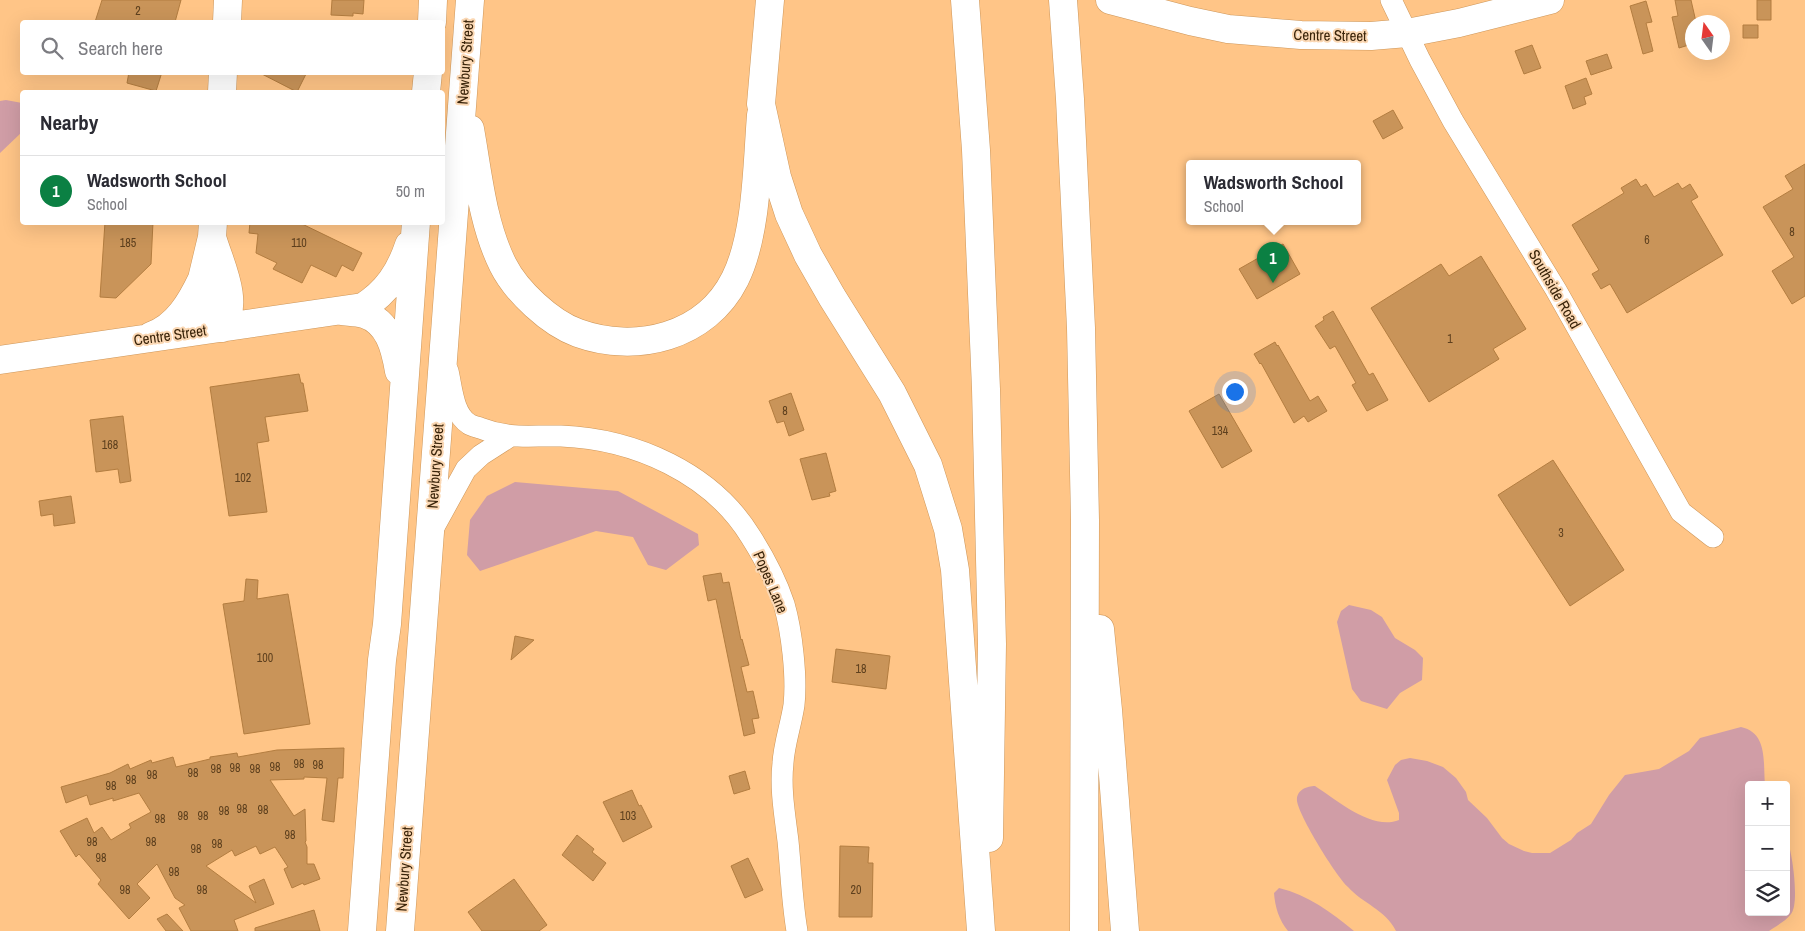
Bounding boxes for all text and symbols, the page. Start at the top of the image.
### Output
house number: 2 [135,3,141,19]
north arrow [1685,15,1730,60]
street label: Newbury Street [452,18,478,105]
search box [20,20,445,75]
street label: Centre Street [1293,24,1367,46]
icon: search [38,34,66,62]
text: Search here [78,35,163,61]
text: Nearby [40,108,98,137]
popup [1186,160,1361,225]
text: Wadsworth School [87,167,227,193]
text: Wadsworth School [1204,169,1343,195]
text: 1 [52,180,60,202]
text: 50 m [396,180,425,202]
text: School [87,193,127,215]
text: School [1204,195,1244,217]
house number: 8 [1789,224,1795,240]
house number: 6 [1644,232,1650,248]
house number: 185 [120,235,137,251]
house number: 110 [291,235,307,251]
pin: 1 [1257,242,1289,283]
street label: Southside Road [1524,246,1586,332]
street label: Centre Street [132,319,208,350]
house number: 1 [1447,331,1453,347]
your location [1222,379,1248,405]
house number: 8 [782,403,788,419]
street label: Newbury Street [422,422,448,509]
house number: 134 [1212,423,1229,439]
house number: 168 [102,437,118,453]
house number: 102 [235,470,251,486]
house number: 3 [1558,525,1564,541]
street label: Popes Lane [749,548,794,616]
house number: 100 [257,650,273,666]
house number: 18 [856,661,866,677]
house number: 98 [294,756,304,772]
house number: 98 [313,757,323,773]
house number: 98 [270,759,280,775]
house number: 98 [230,760,240,776]
house number: 98 [211,761,221,777]
house number: 98 [250,761,260,777]
house number: 98 [188,765,198,781]
house number: 98 [147,767,157,783]
house number: 98 [126,772,136,788]
house number: 98 [106,778,116,794]
map controls [1745,781,1790,916]
button: + [1745,781,1790,826]
house number: 98 [237,801,247,817]
house number: 98 [258,802,268,818]
house number: 98 [219,803,229,819]
house number: 98 [178,808,188,824]
house number: 98 [198,808,208,824]
house number: 103 [620,808,636,824]
house number: 98 [155,811,165,827]
street label: Newbury Street [391,825,417,912]
button: − [1745,826,1790,871]
house number: 98 [285,827,295,843]
house number: 98 [87,834,97,850]
house number: 98 [146,834,156,850]
house number: 98 [212,836,222,852]
house number: 98 [191,841,201,857]
house number: 98 [96,850,106,866]
house number: 98 [169,864,179,880]
button: layers [1745,871,1790,916]
house number: 98 [120,882,130,898]
house number: 98 [197,882,207,898]
house number: 20 [851,882,861,898]

